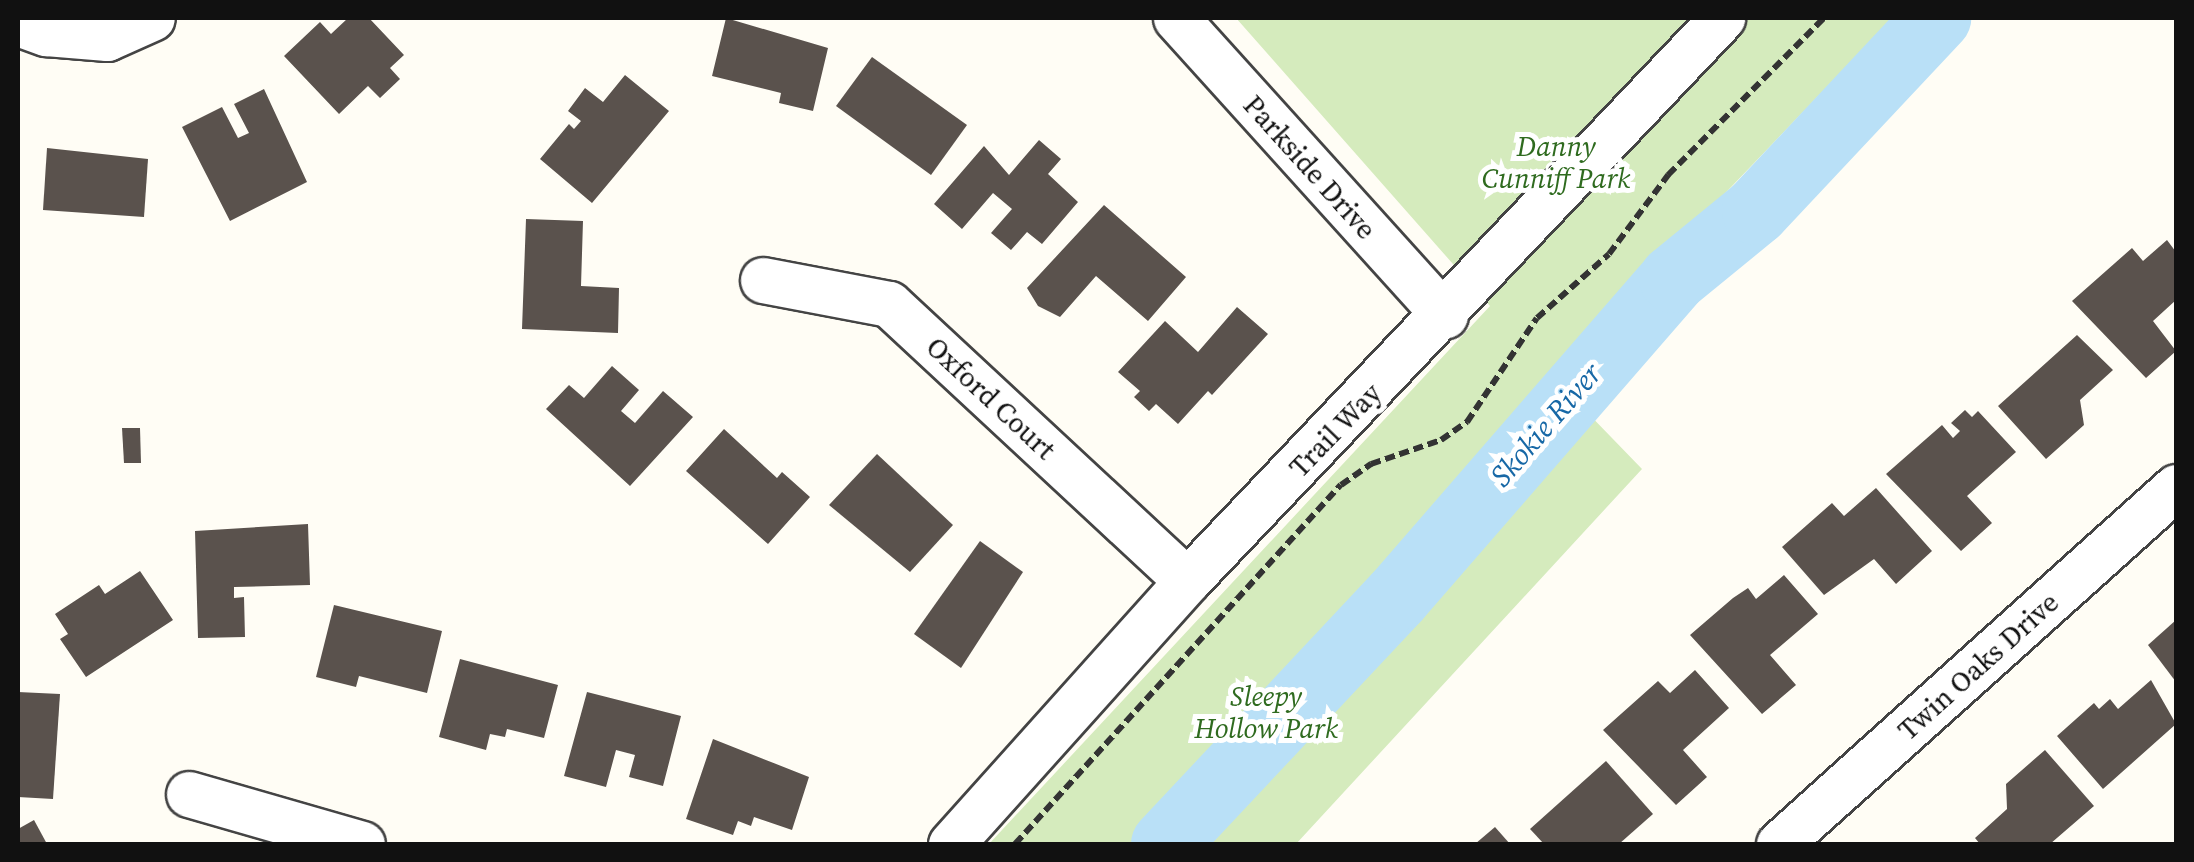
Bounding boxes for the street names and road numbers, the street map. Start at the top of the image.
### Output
street label: Parkside Drive [1237,88,1383,246]
street label: Oxford Court [920,330,1062,466]
street label: Trail Way [1282,376,1388,484]
street label: Twin Oaks Drive [1891,585,2065,747]

